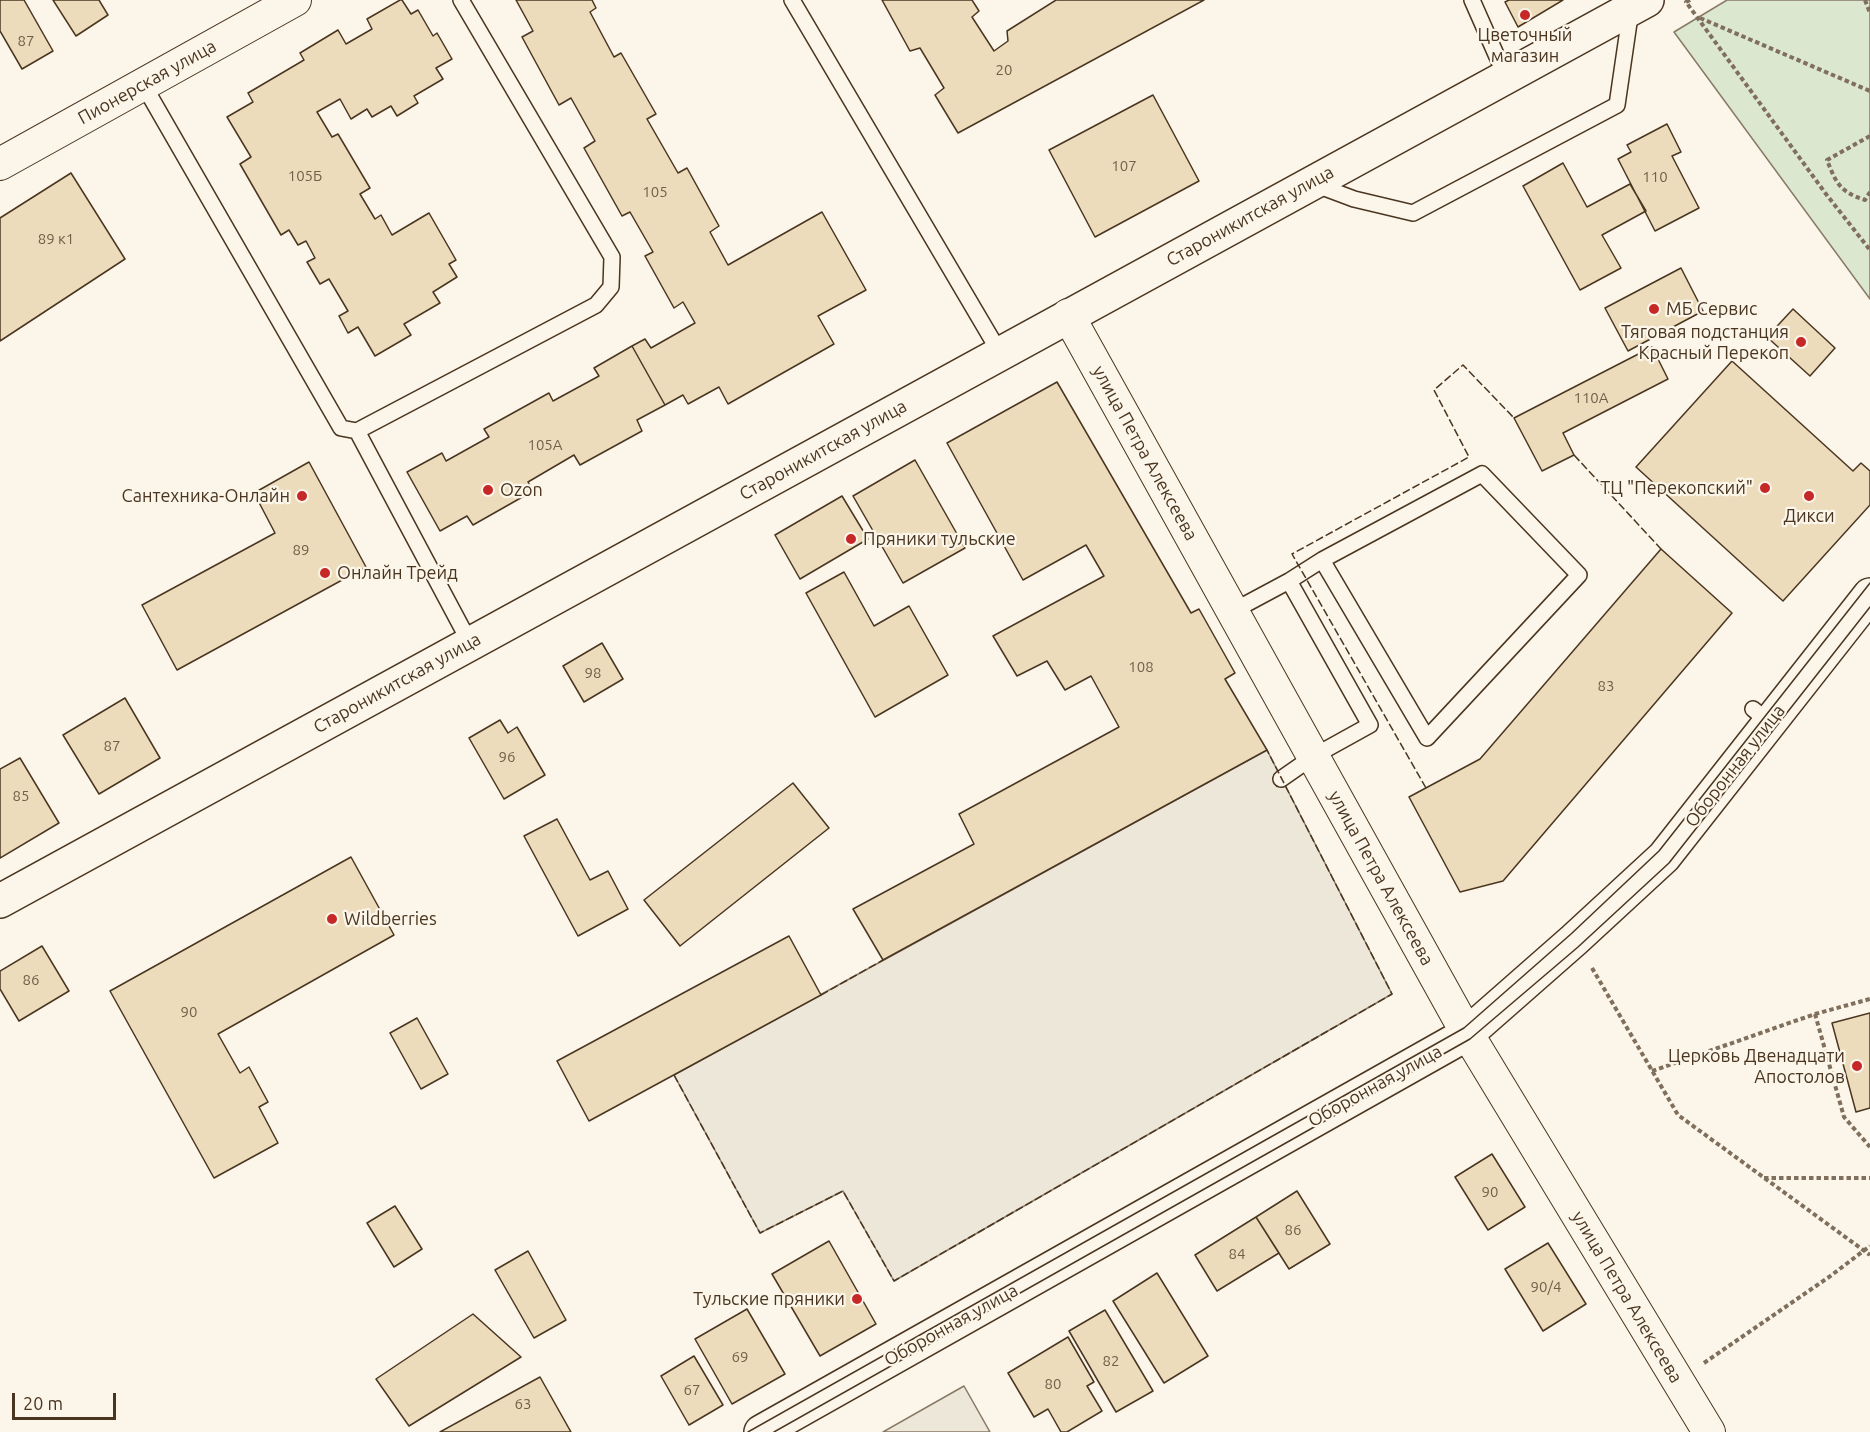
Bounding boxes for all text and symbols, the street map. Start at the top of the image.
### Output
marker: Цветочный магазин [1518,8,1532,22]
place label: Цветочный магазин [1477,24,1573,66]
house number: 87 [18,32,34,50]
street label: Пионерская улица [74,35,220,129]
house number: 20 [996,61,1012,79]
house number: 107 [1111,157,1137,175]
street label: Староникитская улица [1163,161,1337,271]
house number: 105Б [288,167,322,185]
house number: 110 [1642,168,1668,186]
house number: 105 [642,183,668,201]
house number: 89 к1 [38,230,74,248]
place label: МБ Сервис [1666,298,1757,320]
marker: МБ Сервис [1647,302,1661,316]
place label: Тяговая подстанция Красный Перекоп [1621,321,1789,364]
marker: Тяговая подстанция Красный Перекоп [1794,335,1808,349]
street label: улица Петра Алексеева [1088,362,1202,544]
house number: 110А [1573,389,1609,407]
street label: Староникитская улица [736,395,910,505]
house number: 105А [527,436,563,454]
place label: ТЦ "Перекопский" [1600,477,1753,499]
place label: Ozon [500,479,543,501]
marker: ТЦ "Перекопский" [1758,481,1772,495]
marker: Ozon [481,483,495,497]
place label: Сантехника-Онлайн [122,485,290,507]
marker: Сантехника-Онлайн [295,489,309,503]
marker: Дикси [1802,489,1816,503]
place label: Дикси [1783,505,1835,527]
place label: Пряники тульские [863,528,1016,550]
marker: Пряники тульские [844,532,858,546]
house number: 89 [293,541,309,559]
place label: Онлайн Трейд [337,562,458,584]
marker: Онлайн Трейд [318,566,332,580]
street label: Староникитская улица [310,628,484,738]
house number: 108 [1128,658,1154,676]
house number: 98 [585,664,601,682]
house number: 83 [1598,677,1614,695]
street label: Оборонная улица [1680,700,1790,832]
house number: 87 [104,737,120,755]
house number: 96 [499,748,515,766]
house number: 85 [13,787,29,805]
street label: улица Петра Алексеева [1324,787,1438,969]
place label: Wildberries [344,908,437,930]
marker: Wildberries [325,912,339,926]
house number: 86 [23,971,39,989]
house number: 90 [181,1003,197,1021]
street label: Оборонная улица [1304,1040,1446,1132]
place label: Церковь Двенадцати Апостолов [1668,1045,1845,1088]
marker: Церковь Двенадцати Апостолов [1850,1059,1864,1073]
house number: 90 [1482,1183,1498,1201]
street label: улица Петра Алексеева [1567,1207,1687,1387]
house number: 86 [1285,1221,1301,1239]
house number: 84 [1229,1245,1245,1263]
house number: 90/4 [1531,1278,1561,1296]
street label: Оборонная улица [880,1279,1022,1371]
place label: Тульские пряники [693,1288,845,1310]
marker: Тульские пряники [850,1292,864,1306]
house number: 69 [732,1348,748,1366]
house number: 82 [1103,1352,1119,1370]
house number: 80 [1045,1375,1061,1393]
scale bar [15,1381,118,1419]
house number: 67 [684,1381,700,1399]
text: 20 m [23,1393,63,1413]
house number: 63 [515,1395,531,1413]

